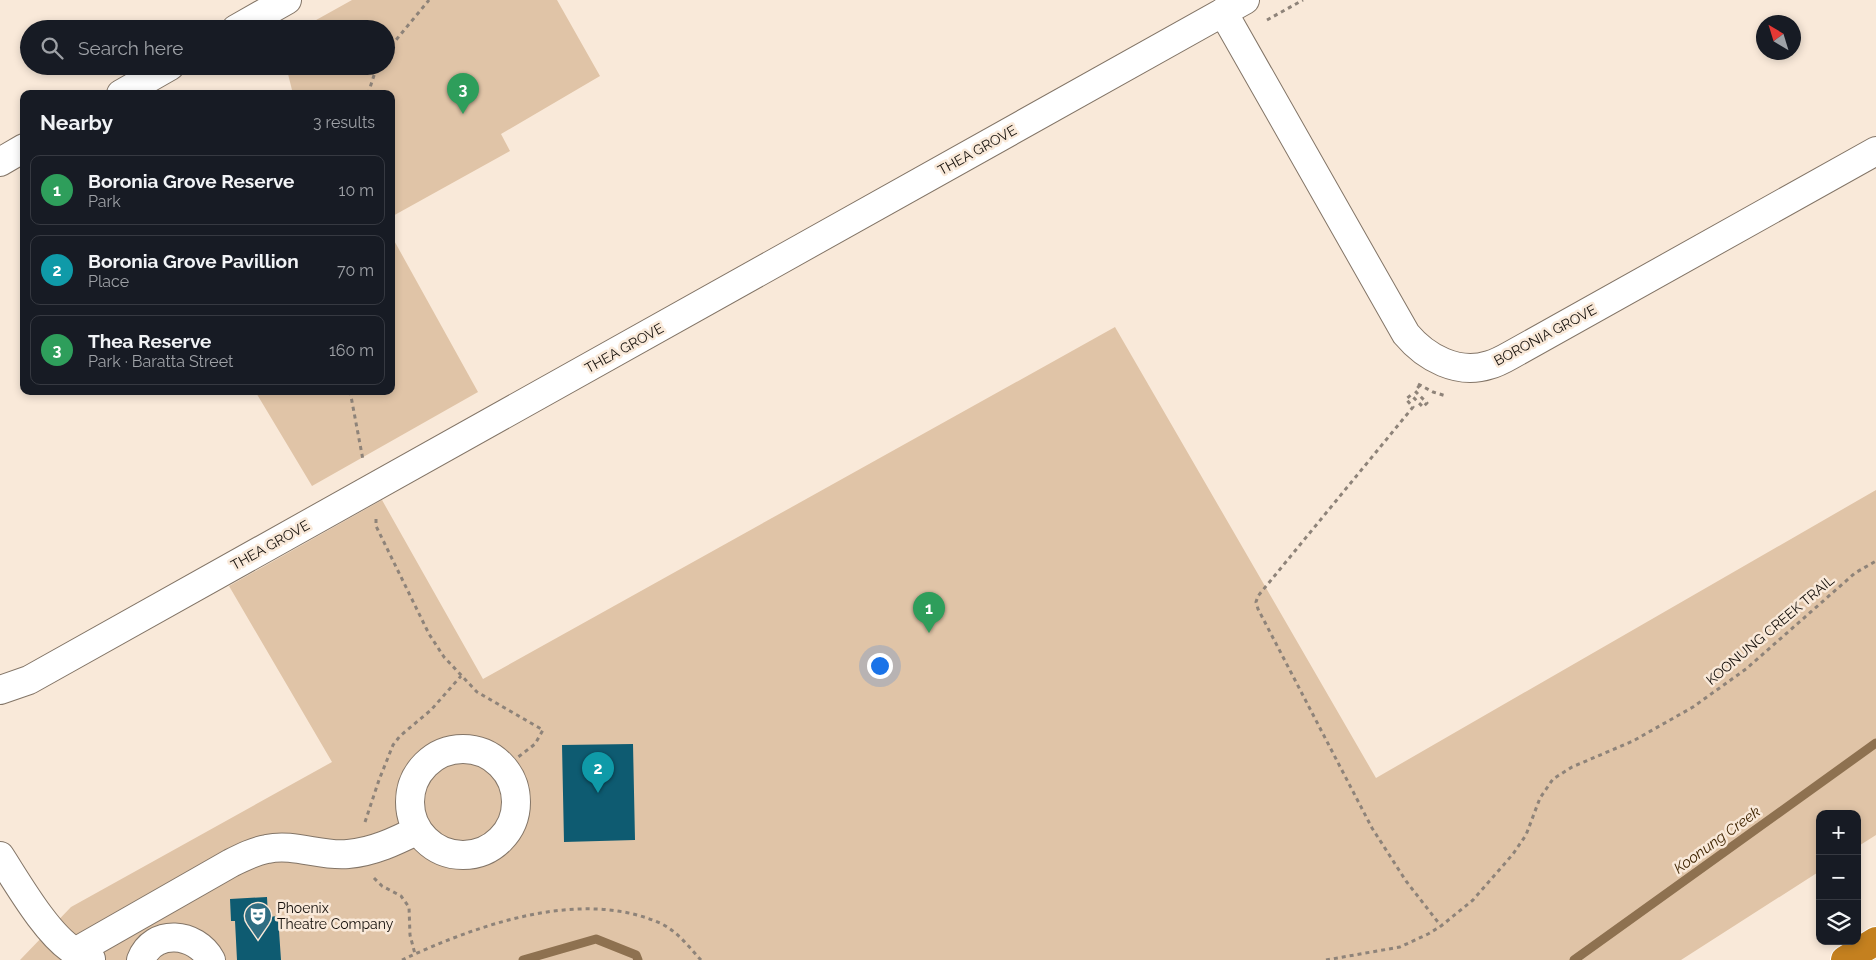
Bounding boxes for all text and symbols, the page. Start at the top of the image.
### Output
north arrow [1756,15,1801,60]
search box [20,20,395,75]
icon: search [38,34,66,62]
text: Search here [78,37,184,59]
pin: 3 [447,73,479,114]
text: Nearby [40,110,113,135]
text: 3 results [313,113,375,132]
street label: THEA GROVE [935,122,1019,178]
text: Boronia Grove Reserve [88,170,294,192]
text: 1 [53,181,61,200]
text: 10 m [339,181,374,200]
text: Park [88,192,121,211]
text: Boronia Grove Pavillion [88,250,299,272]
text: 2 [52,261,62,280]
text: 70 m [337,261,374,280]
text: Place [88,272,129,291]
street label: BORONIA GROVE [1491,301,1599,369]
street label: THEA GROVE [582,320,666,376]
text: Thea Reserve [88,330,211,352]
text: 3 [53,341,61,360]
text: 160 m [329,341,374,360]
text: Park · Baratta Street [88,352,233,371]
street label: THEA GROVE [228,517,312,573]
street label: KOONUNG CREEK TRAIL [1703,572,1837,688]
pin: 1 [913,592,945,633]
your location [867,653,893,679]
pin: 2 [582,752,614,793]
water label: Koonung Creek [1670,803,1764,877]
map controls [1816,810,1861,945]
button: + [1816,810,1861,855]
button: − [1816,855,1861,900]
place label: Phoenix Theatre Company [277,900,394,932]
button: layers [1816,900,1861,945]
theatre icon: Phoenix Theatre Company [243,901,273,940]

